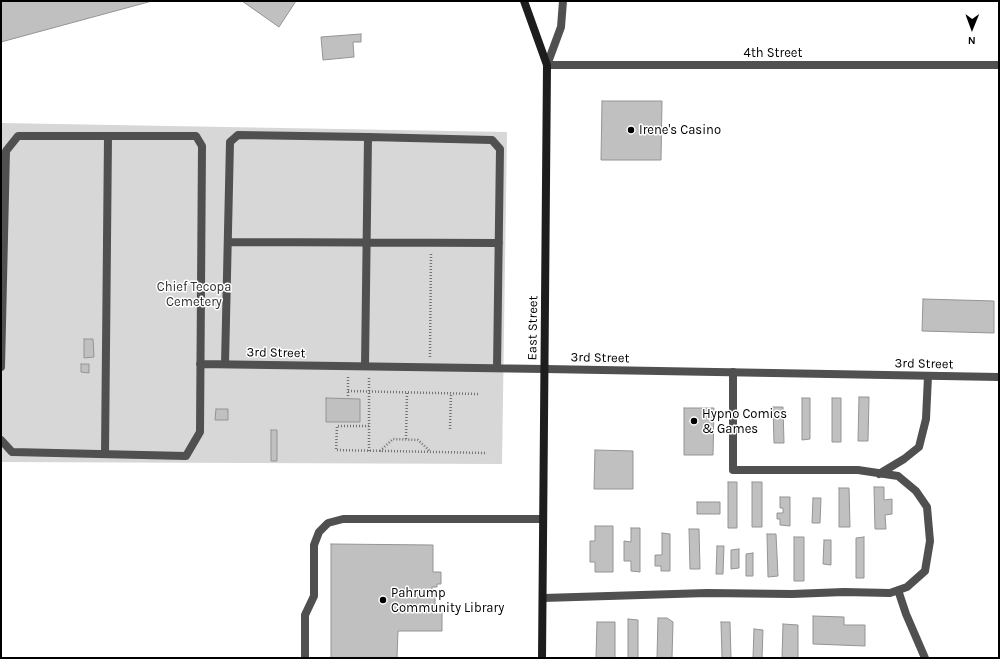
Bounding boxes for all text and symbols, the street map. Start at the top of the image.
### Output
north arrow [952,8,992,48]
text: N [968,34,976,47]
street label: 4th Street [744,45,802,61]
place label: Irene's Casino [639,122,721,138]
marker: Irene's Casino [626,125,636,135]
park label: Chief Tecopa Cemetery [157,279,231,310]
street label: East Street [525,295,541,361]
street label: 3rd Street [246,345,306,361]
street label: 3rd Street [570,350,630,366]
street label: 3rd Street [894,356,954,372]
place label: Hypno Comics & Games [702,406,787,437]
marker: Hypno Comics & Games [689,416,699,426]
place label: Pahrump Community Library [391,585,504,616]
marker: Pahrump Community Library [378,595,388,605]

